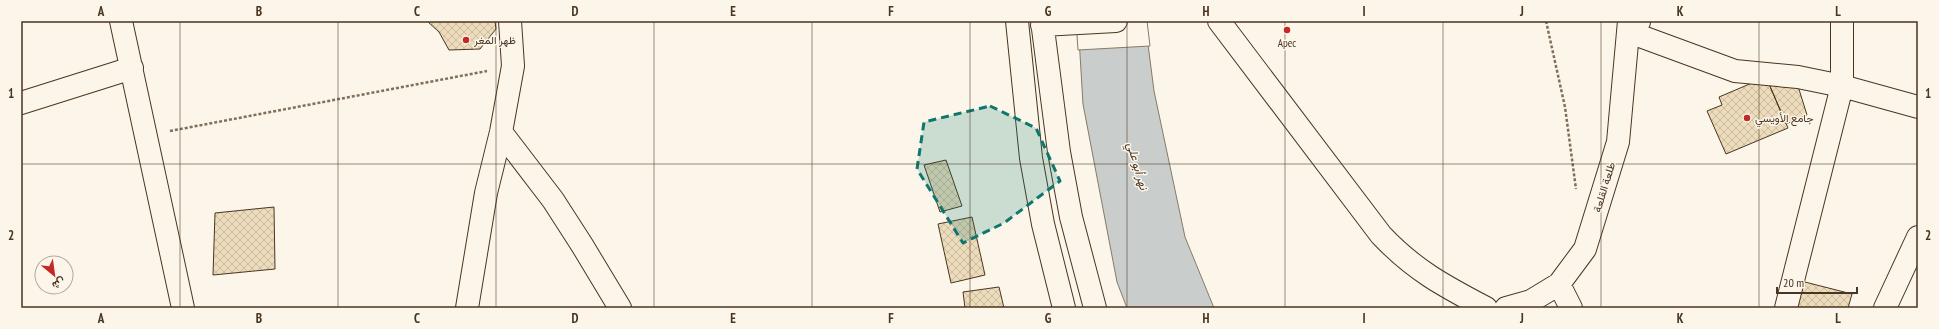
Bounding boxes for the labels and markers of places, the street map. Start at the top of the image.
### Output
marker: Apec [1282,25,1292,35]
place label: ظهر المغر [473,33,516,47]
marker: ظهر المغر [461,35,471,45]
place label: Apec [1278,36,1296,50]
place label: جامع الأويسي [1755,111,1814,128]
marker: جامع الأويسي [1742,113,1752,123]

